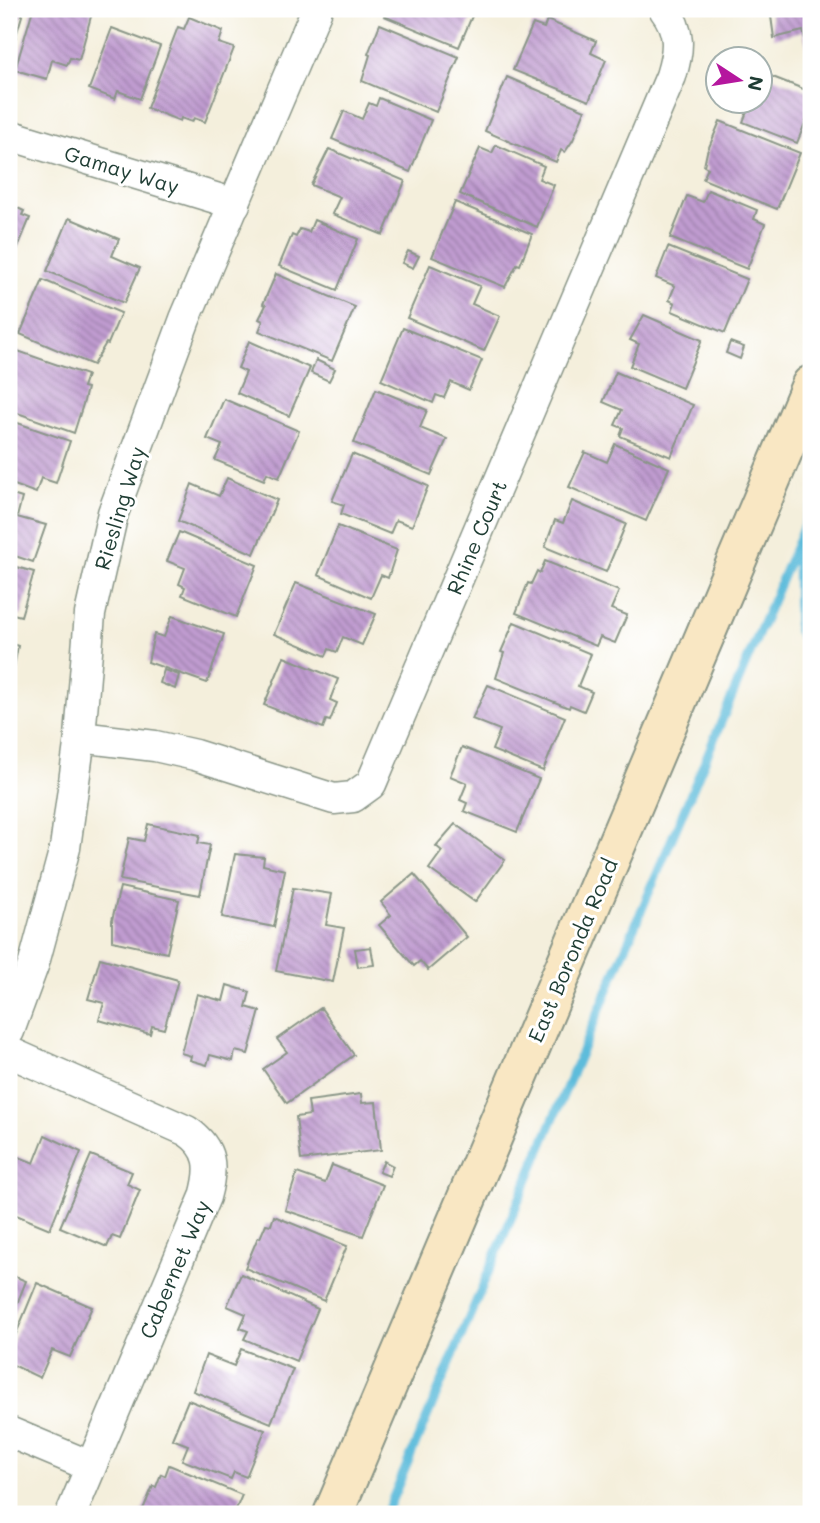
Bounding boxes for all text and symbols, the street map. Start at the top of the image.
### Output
north arrow [704,46,774,116]
text: N [742,74,770,93]
street label: Gamay Way [61,139,183,199]
street label: Riesling Way [87,443,151,573]
street label: Rhine Court [440,476,512,598]
street label: East Boronda Road [521,854,623,1046]
street label: Cabernet Way [133,1196,215,1342]

